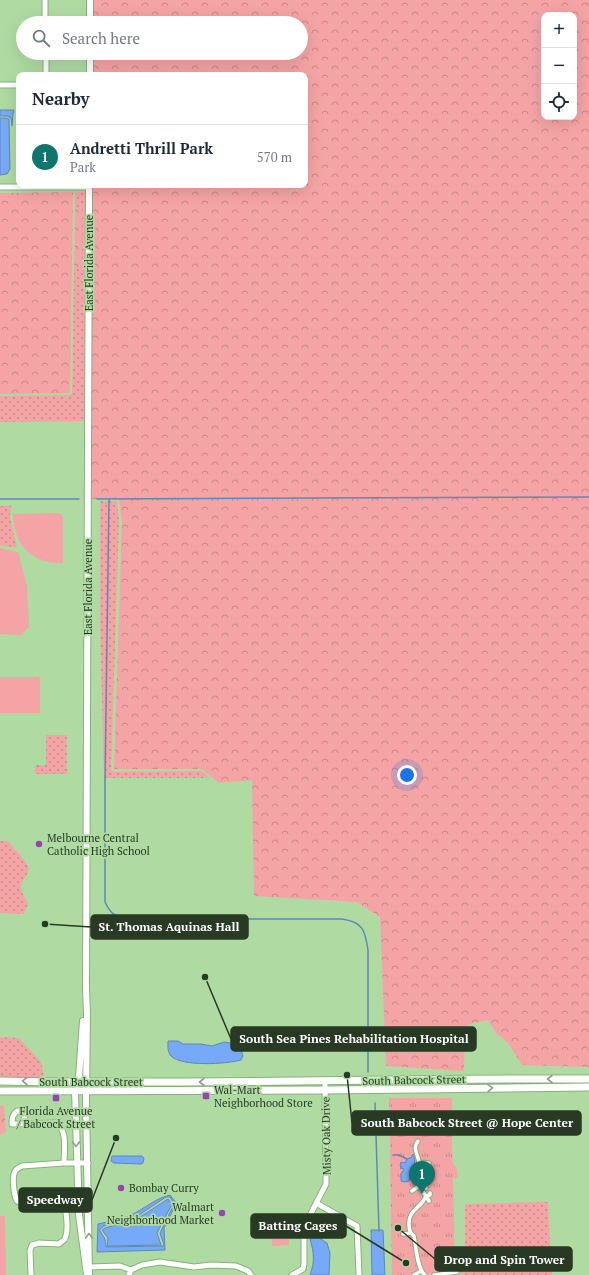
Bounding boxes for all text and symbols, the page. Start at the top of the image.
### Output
map controls [541,12,577,120]
button: + [541,12,577,48]
search box [16,16,308,60]
icon: search [30,27,52,49]
text: Search here [62,28,140,48]
button: − [541,48,577,84]
button: locate [541,84,577,120]
text: Nearby [32,87,90,110]
text: Andretti Thrill Park [70,138,213,158]
text: 1 [41,148,49,166]
text: 570 m [257,148,292,166]
text: Park [70,158,96,176]
street label: East Florida Avenue [82,214,96,311]
street label: East Florida Avenue [81,538,95,635]
your location [397,765,417,785]
place label: Melbourne Central Catholic High School [47,831,150,858]
marker: Melbourne Central Catholic High School [34,839,44,849]
callout: St. Thomas Aquinas Hall [91,915,248,939]
text: St. Thomas Aquinas Hall [99,919,239,934]
callout: South Sea Pines Rehabilitation Hospital [231,1027,476,1051]
text: South Sea Pines Rehabilitation Hospital [239,1031,469,1046]
street label: South Babcock Street [362,1072,466,1088]
street label: South Babcock Street [39,1075,143,1089]
one-way arrow [547,1075,553,1083]
one-way arrow [22,1077,28,1086]
one-way arrow [199,1078,205,1086]
place label: Wal-Mart Neighborhood Store [214,1083,313,1110]
one-way arrow [487,1084,493,1092]
marker: Wal-Mart Neighborhood Store [201,1091,211,1101]
marker: Florida Avenue / Babcock Street [51,1093,61,1103]
street label: Misty Oak Drive [318,1096,334,1175]
place label: Florida Avenue / Babcock Street [16,1104,95,1131]
callout: South Babcock Street @ Hope Center [352,1111,581,1135]
text: South Babcock Street @ Hope Center [361,1115,574,1130]
one-way arrow [72,1141,81,1147]
pin: 1 [409,1161,435,1194]
place label: Bombay Curry [129,1181,199,1195]
marker: Bombay Curry [116,1183,126,1193]
callout: Speedway [19,1188,92,1212]
text: Speedway [27,1192,84,1207]
place label: Walmart Neighborhood Market [107,1200,214,1227]
marker: Walmart Neighborhood Market [217,1208,227,1218]
callout: Batting Cages [251,1214,346,1238]
text: Batting Cages [259,1218,338,1233]
one-way arrow [85,1233,93,1239]
callout: Drop and Spin Tower [435,1247,572,1271]
text: Drop and Spin Tower [444,1252,565,1267]

